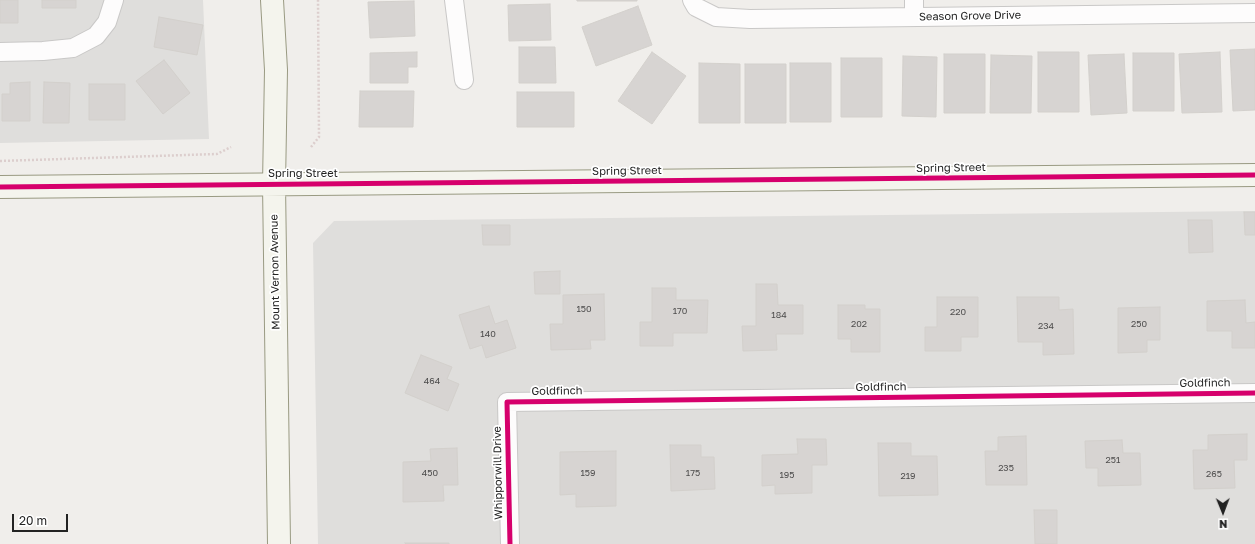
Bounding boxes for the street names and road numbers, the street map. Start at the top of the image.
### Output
street label: Season Grove Drive [919,9,1021,23]
street label: Spring Street [916,161,986,175]
street label: Spring Street [592,164,662,178]
street label: Spring Street [268,167,338,181]
street label: Mount Vernon Avenue [267,214,283,330]
street label: Goldfinch [1179,376,1231,390]
street label: Goldfinch [855,380,907,394]
street label: Goldfinch [531,384,583,398]
street label: Whipporwill Drive [491,426,505,520]

